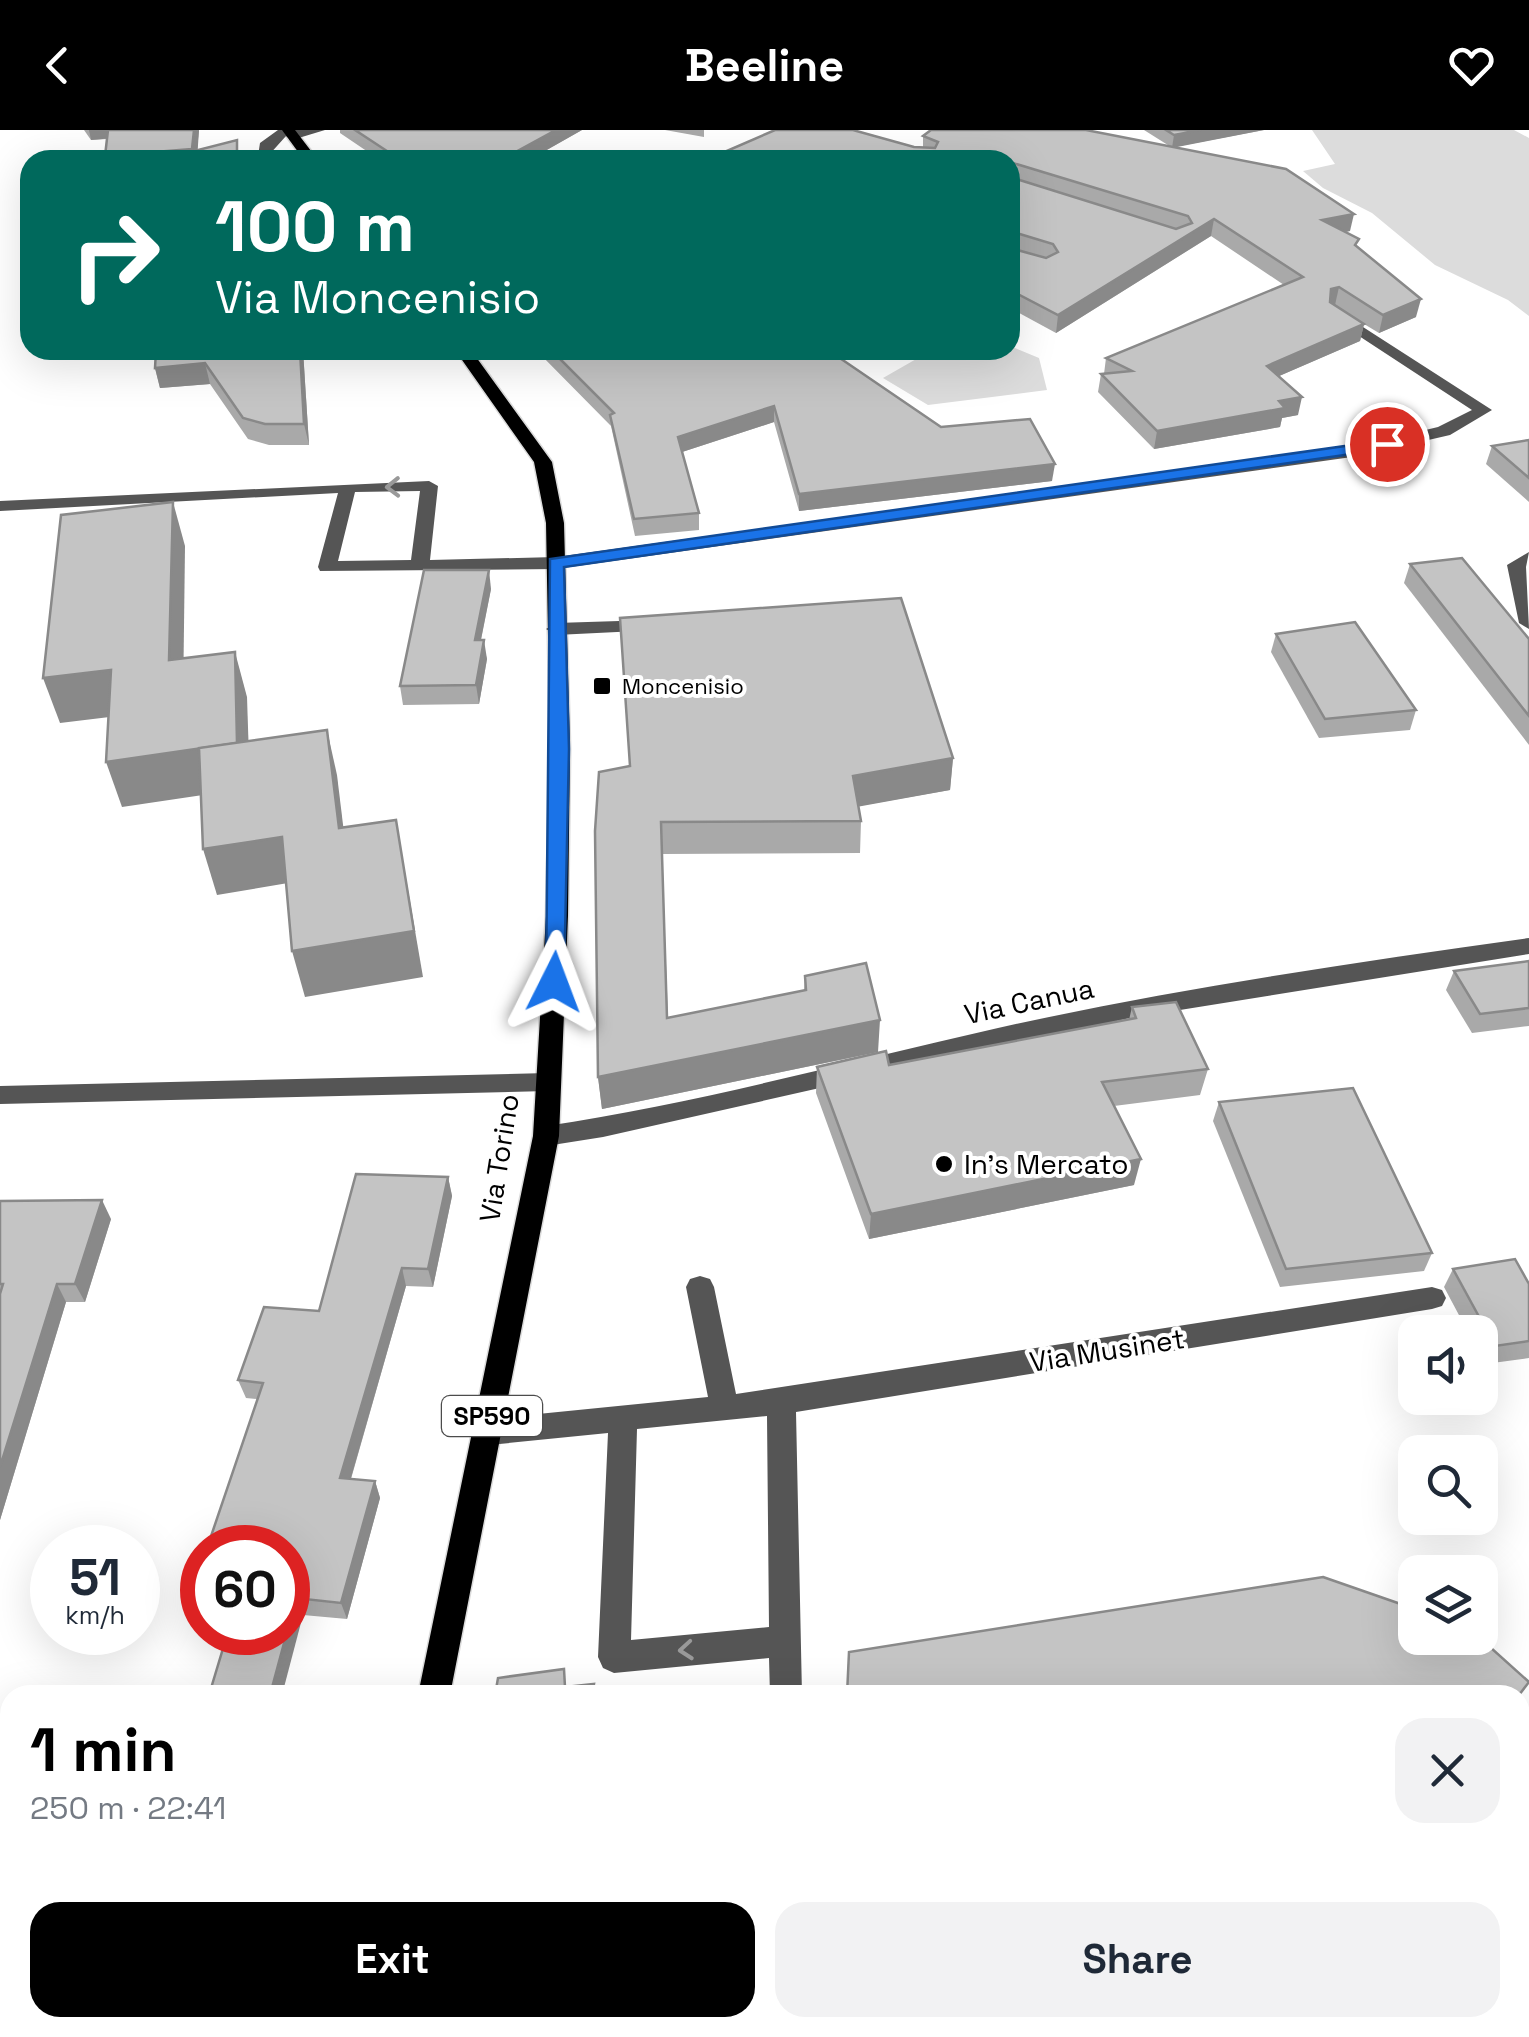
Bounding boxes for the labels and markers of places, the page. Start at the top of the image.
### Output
pin [1345,402,1430,487]
place label: Moncenisio [622,672,744,700]
marker: Moncenisio [591,675,613,697]
place label: In's Mercato [964,1146,1129,1182]
marker: In's Mercato [933,1153,955,1175]

